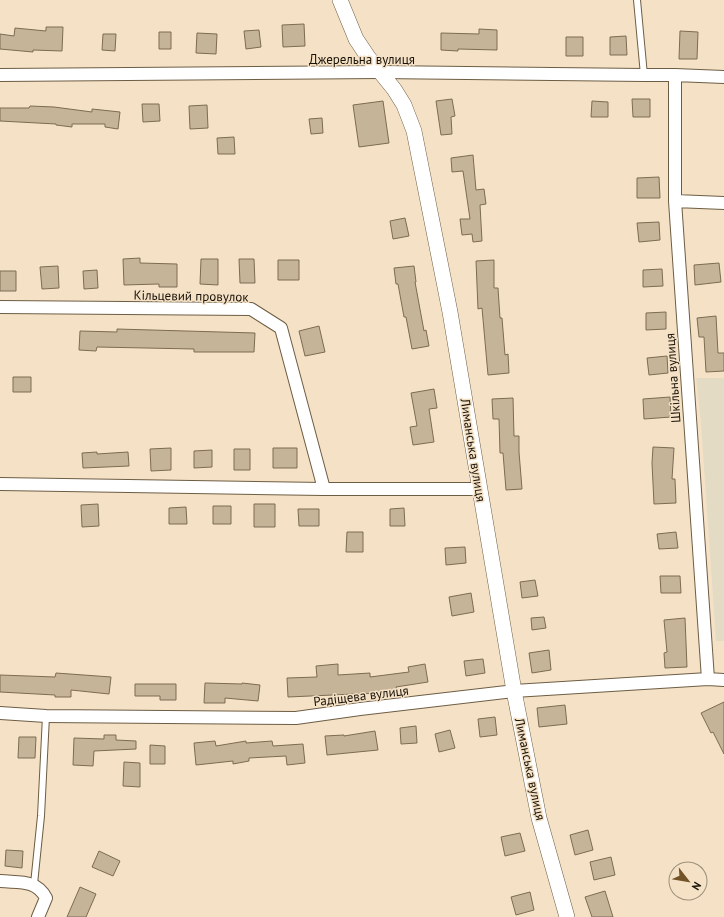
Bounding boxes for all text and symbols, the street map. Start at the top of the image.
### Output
street label: Джерельна вулиця [309,51,415,68]
street label: Кільцевий провулок [133,286,249,306]
street label: Шкільна вулиця [661,333,685,423]
street label: Лиманська вулиця [456,396,490,503]
street label: Радіщева вулиця [312,682,410,710]
street label: Лиманська вулиця [511,715,549,822]
north arrow [668,861,708,901]
text: N [689,879,704,893]

